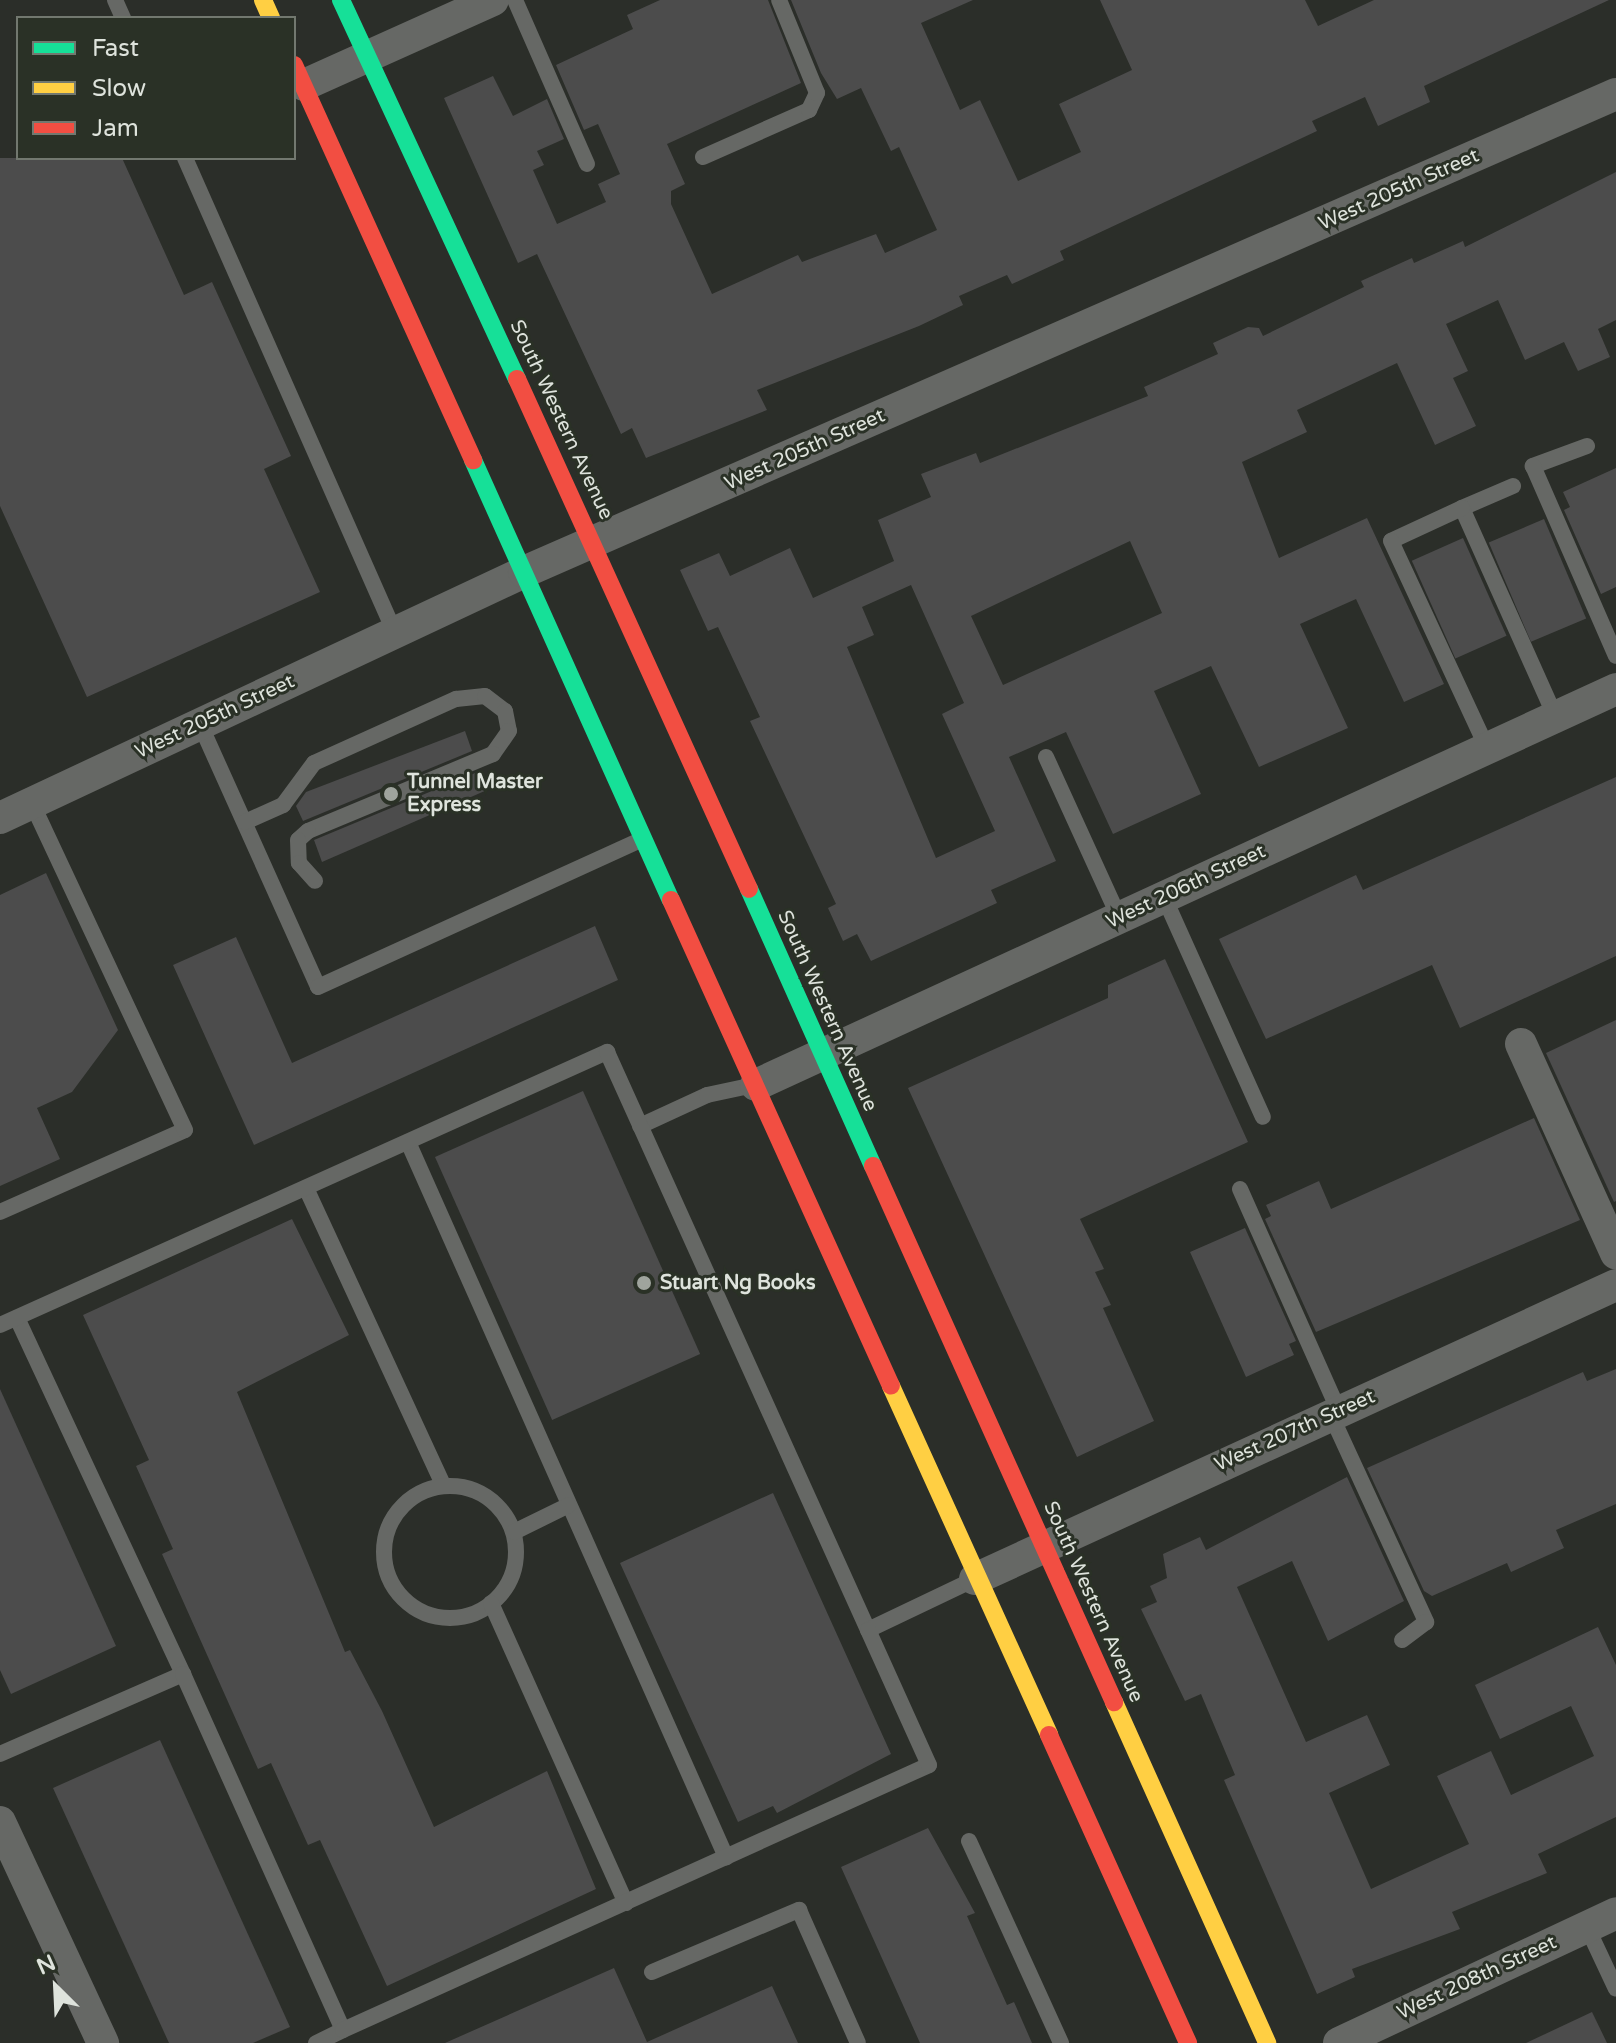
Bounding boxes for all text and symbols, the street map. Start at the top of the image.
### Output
legend [16,16,296,160]
text: Fast [92,34,139,63]
text: Slow [92,74,146,103]
text: Jam [92,114,139,143]
street label: West 205th Street [1315,144,1483,236]
street label: South Western Avenue [504,316,618,524]
street label: West 205th Street [721,404,889,496]
street label: West 205th Street [132,670,298,764]
place label: Tunnel Master Express [407,770,543,817]
marker: Tunnel Master Express [382,785,400,803]
street label: West 206th Street [1103,840,1269,934]
street label: South Western Avenue [772,907,882,1115]
place label: Stuart Ng Books [660,1271,816,1295]
marker: Stuart Ng Books [635,1274,653,1292]
street label: West 207th Street [1211,1385,1379,1477]
street label: South Western Avenue [1038,1498,1148,1706]
street label: West 208th Street [1394,1931,1560,2025]
north arrow [16,1947,96,2027]
text: N [33,1950,60,1981]

